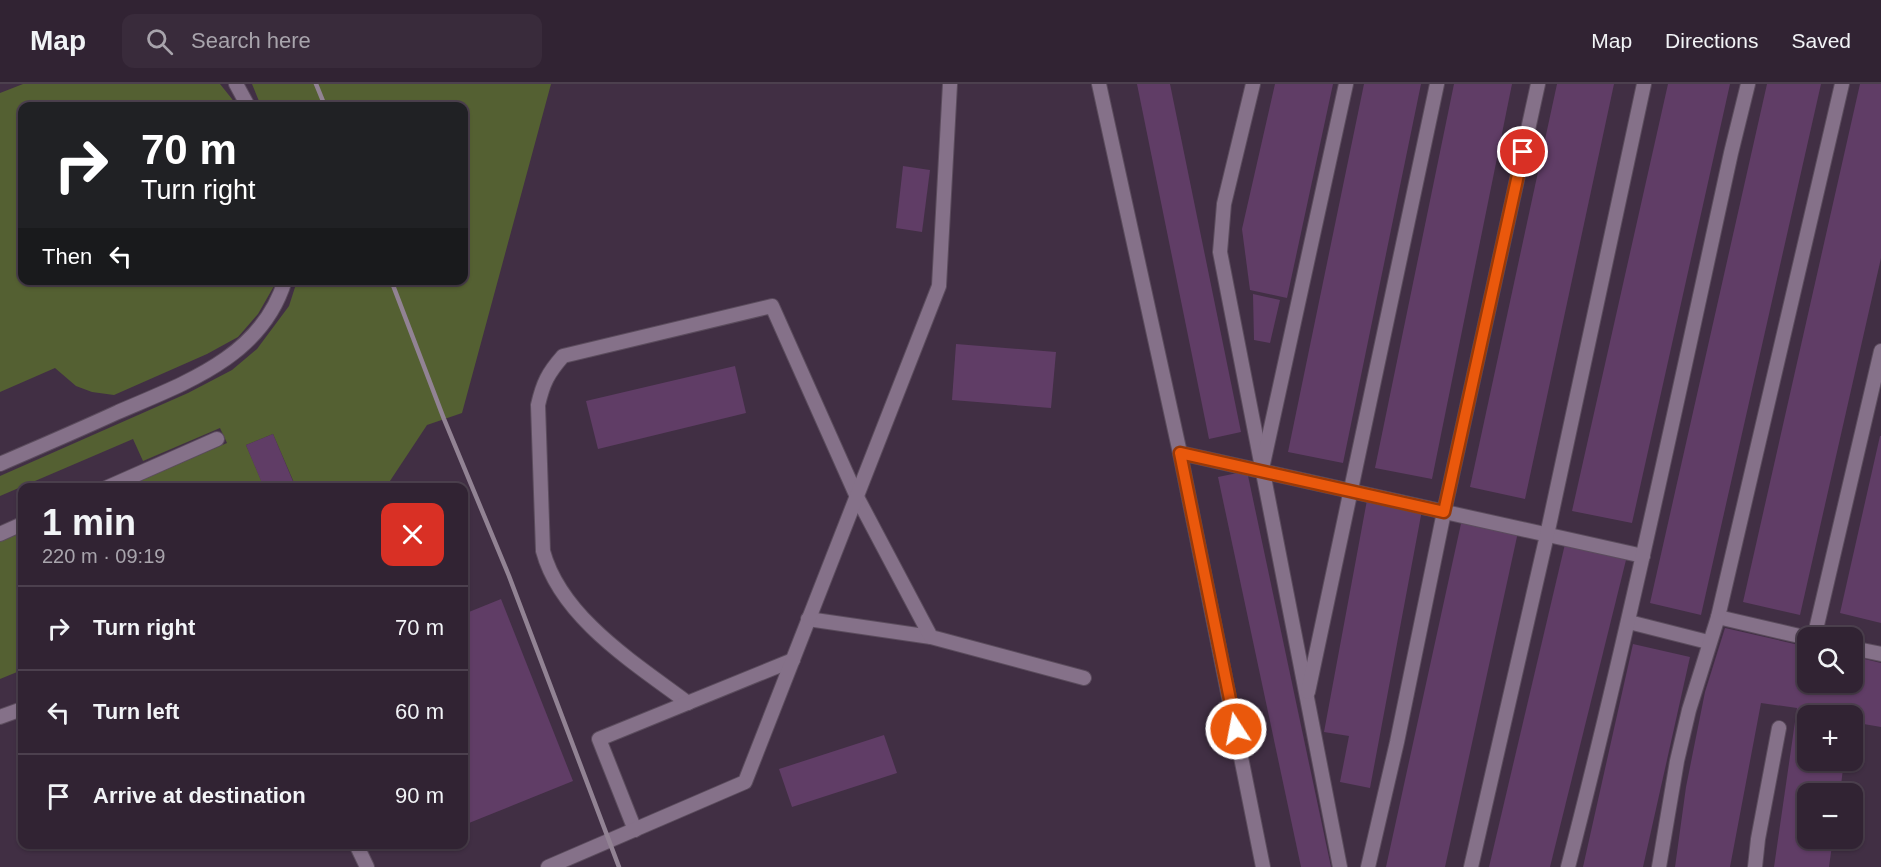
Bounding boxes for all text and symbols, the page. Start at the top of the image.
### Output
search box [122,14,542,68]
text: Map [30,25,86,56]
icon: search [143,25,176,58]
text: Search here [191,28,311,53]
text: Map [1591,29,1632,52]
text: Directions [1665,29,1758,52]
text: Saved [1791,29,1851,52]
icon: right [42,126,120,204]
text: 70 m [141,126,237,173]
pin [1497,126,1548,177]
icon: arrive [1506,135,1539,168]
text: Turn right [141,175,256,205]
icon: left [104,240,137,273]
text: Then [42,244,92,269]
text: 1 min [42,502,136,543]
button: close [381,503,444,566]
text: 220 m · 09:19 [42,545,165,567]
icon: right [42,612,75,645]
text: Turn right [93,615,195,640]
text: 70 m [395,615,444,640]
map controls [1797,627,1863,849]
button: search [1797,627,1863,693]
icon: left [42,696,75,729]
position arrow [1204,697,1268,761]
text: Turn left [93,699,179,724]
text: 60 m [395,699,444,724]
button: + [1797,705,1863,771]
icon: arrive [42,780,75,813]
text: Arrive at destination [93,783,306,808]
text: 90 m [395,783,444,808]
button: − [1797,783,1863,849]

